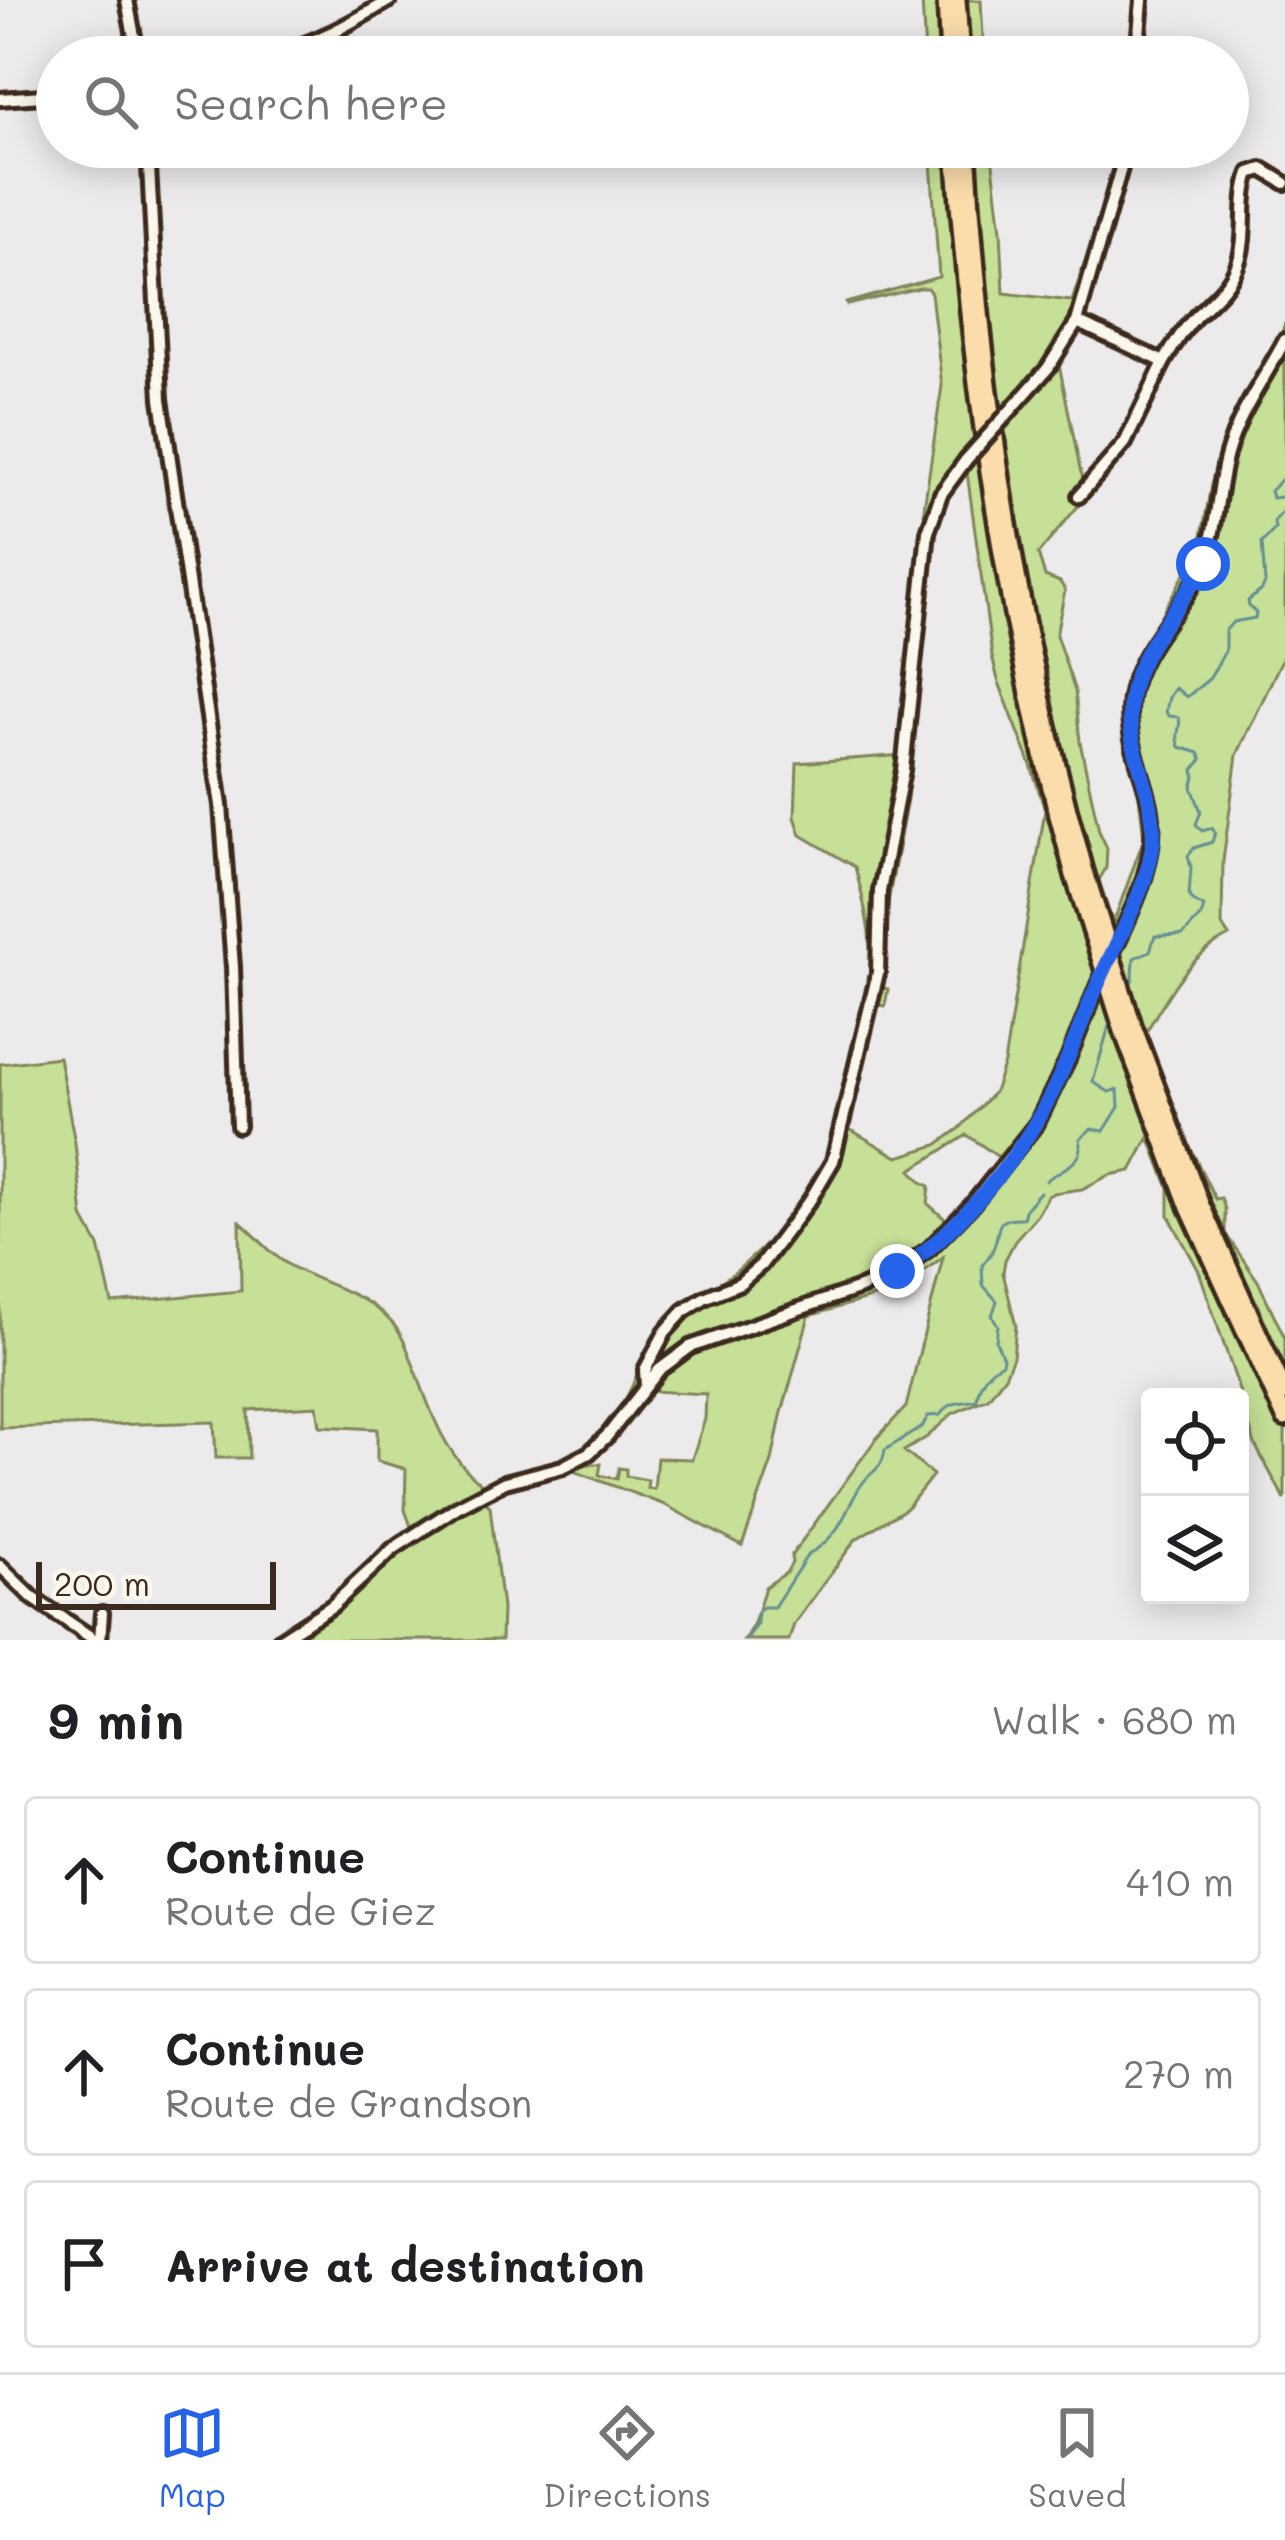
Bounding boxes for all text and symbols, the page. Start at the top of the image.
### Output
search box [36,36,1249,168]
icon: search [78,69,144,135]
text: Search here [174,73,448,131]
route start [1176,537,1230,591]
route end [870,1244,924,1298]
map controls [1141,1388,1249,1604]
button: locate [1141,1388,1249,1496]
button: layers [1141,1496,1249,1604]
scale bar [36,1556,276,1609]
text: 200 m [54,1561,150,1604]
text: 9 min [48,1685,184,1752]
text: Walk · 680 m [991,1693,1237,1744]
text: Continue [165,1826,365,1884]
icon: ahead [51,1847,117,1913]
text: 410 m [1126,1855,1234,1906]
text: Route de Giez [165,1884,436,1935]
text: Continue [165,2018,365,2076]
icon: ahead [51,2039,117,2105]
text: 270 m [1123,2047,1234,2098]
text: Route de Grandson [165,2076,532,2127]
icon: arrive [51,2231,117,2297]
text: Arrive at destination [165,2235,645,2293]
tab: Map [159,2400,226,2515]
tab: Directions [543,2400,711,2515]
tab: Saved [1028,2400,1126,2515]

